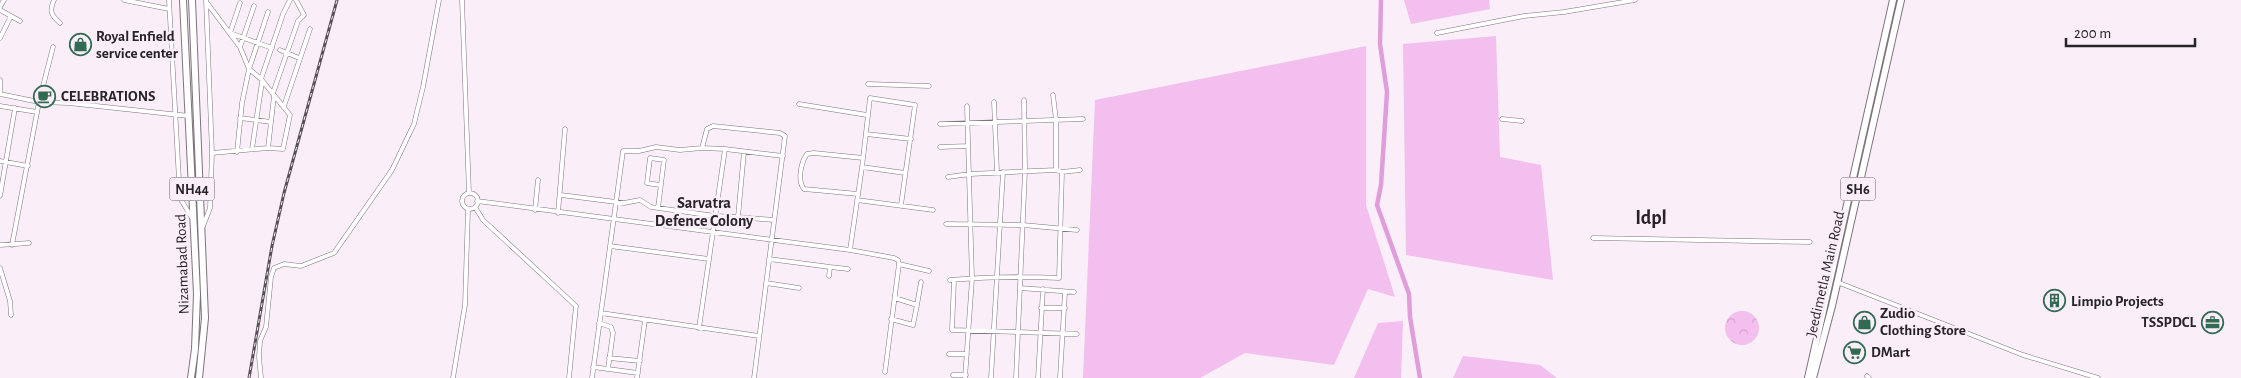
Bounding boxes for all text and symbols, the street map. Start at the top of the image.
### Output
scale bar [2066,15,2195,47]
text: 200 m [2074,26,2111,41]
place label: Royal Enfield service center [96,29,179,61]
shop icon: Royal Enfield service center [68,33,92,57]
cafe icon: CELEBRATIONS [33,84,57,108]
place label: CELEBRATIONS [61,89,156,104]
road number: NH44 [170,178,214,200]
road number: SH6 [1840,178,1876,200]
district label: Sarvatra Defence Colony [655,195,754,230]
district label: Idpl [1635,208,1667,228]
street label: Jeedimetla Main Road [1804,210,1847,338]
street label: Nizamabad Road [173,213,192,314]
building icon: Limpio Projects [2043,289,2067,313]
place label: Limpio Projects [2071,294,2164,309]
place label: Zudio Clothing Store [1880,306,1966,338]
shop icon: Zudio Clothing Store [1852,310,1876,334]
office icon: TSSPDCL [2200,310,2224,334]
place label: TSSPDCL [2141,315,2196,330]
supermarket icon: DMart [1843,340,1867,364]
place label: DMart [1871,345,1910,360]

